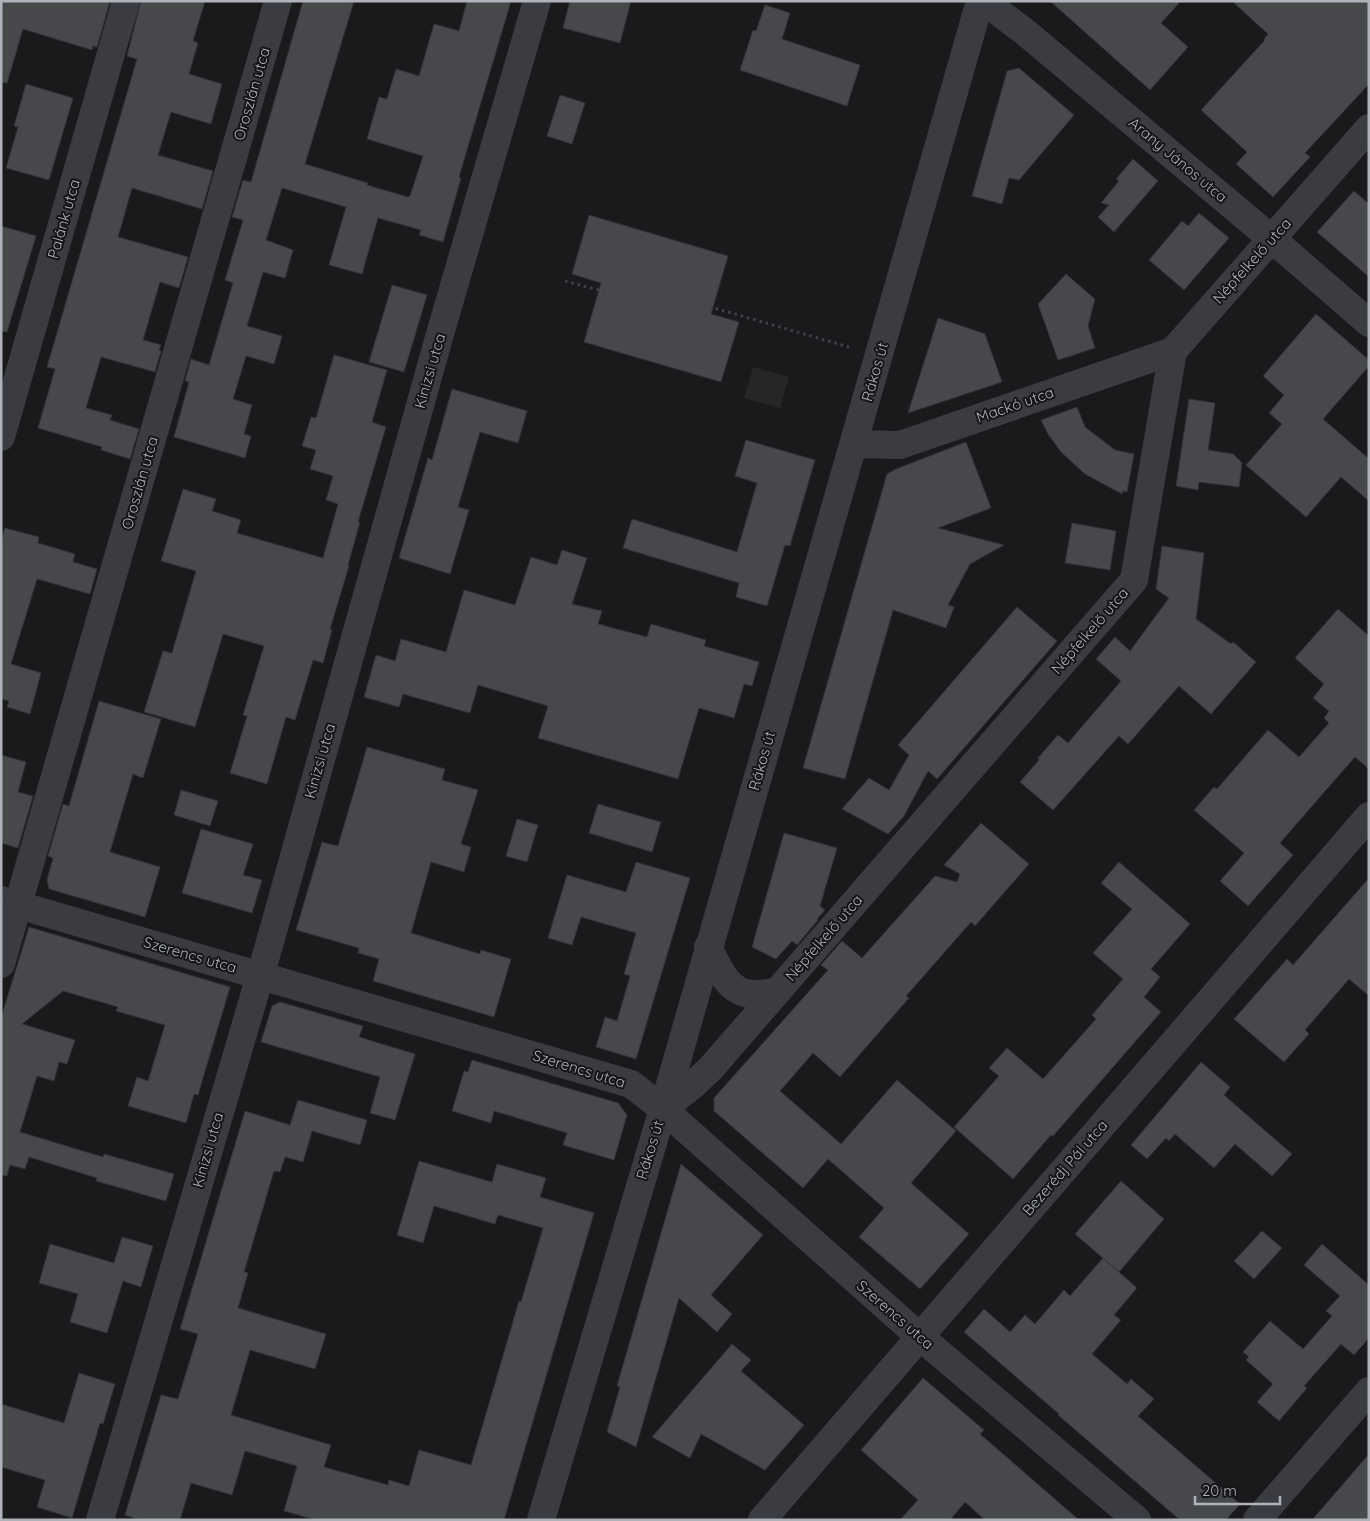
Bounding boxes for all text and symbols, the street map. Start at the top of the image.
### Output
street label: Oroszlán utca [229,45,274,143]
street label: Arany János utca [1125,113,1231,206]
street label: Palánk utca [43,177,84,261]
street label: Népfelkelő utca [1208,214,1295,307]
street label: Kinizsi utca [410,331,449,411]
street label: Rákos út [857,340,892,404]
street label: Mackó utca [974,382,1056,427]
street label: Oroszlán utca [117,434,162,532]
street label: Népfelkelő utca [1047,584,1132,678]
street label: Kinizsi utca [300,721,339,801]
street label: Rákos út [744,729,779,793]
street label: Népfelkelő utca [781,891,866,985]
street label: Szerencs utca [141,932,239,977]
street label: Szerencs utca [531,1045,628,1092]
street label: Kinizsi utca [188,1110,227,1190]
street label: Bezerédj Pál utca [1018,1116,1111,1219]
street label: Rákos út [632,1118,667,1182]
street label: Szerencs utca [853,1276,938,1353]
scale bar [1195,1474,1280,1506]
text: 20 m [1202,1481,1237,1500]

